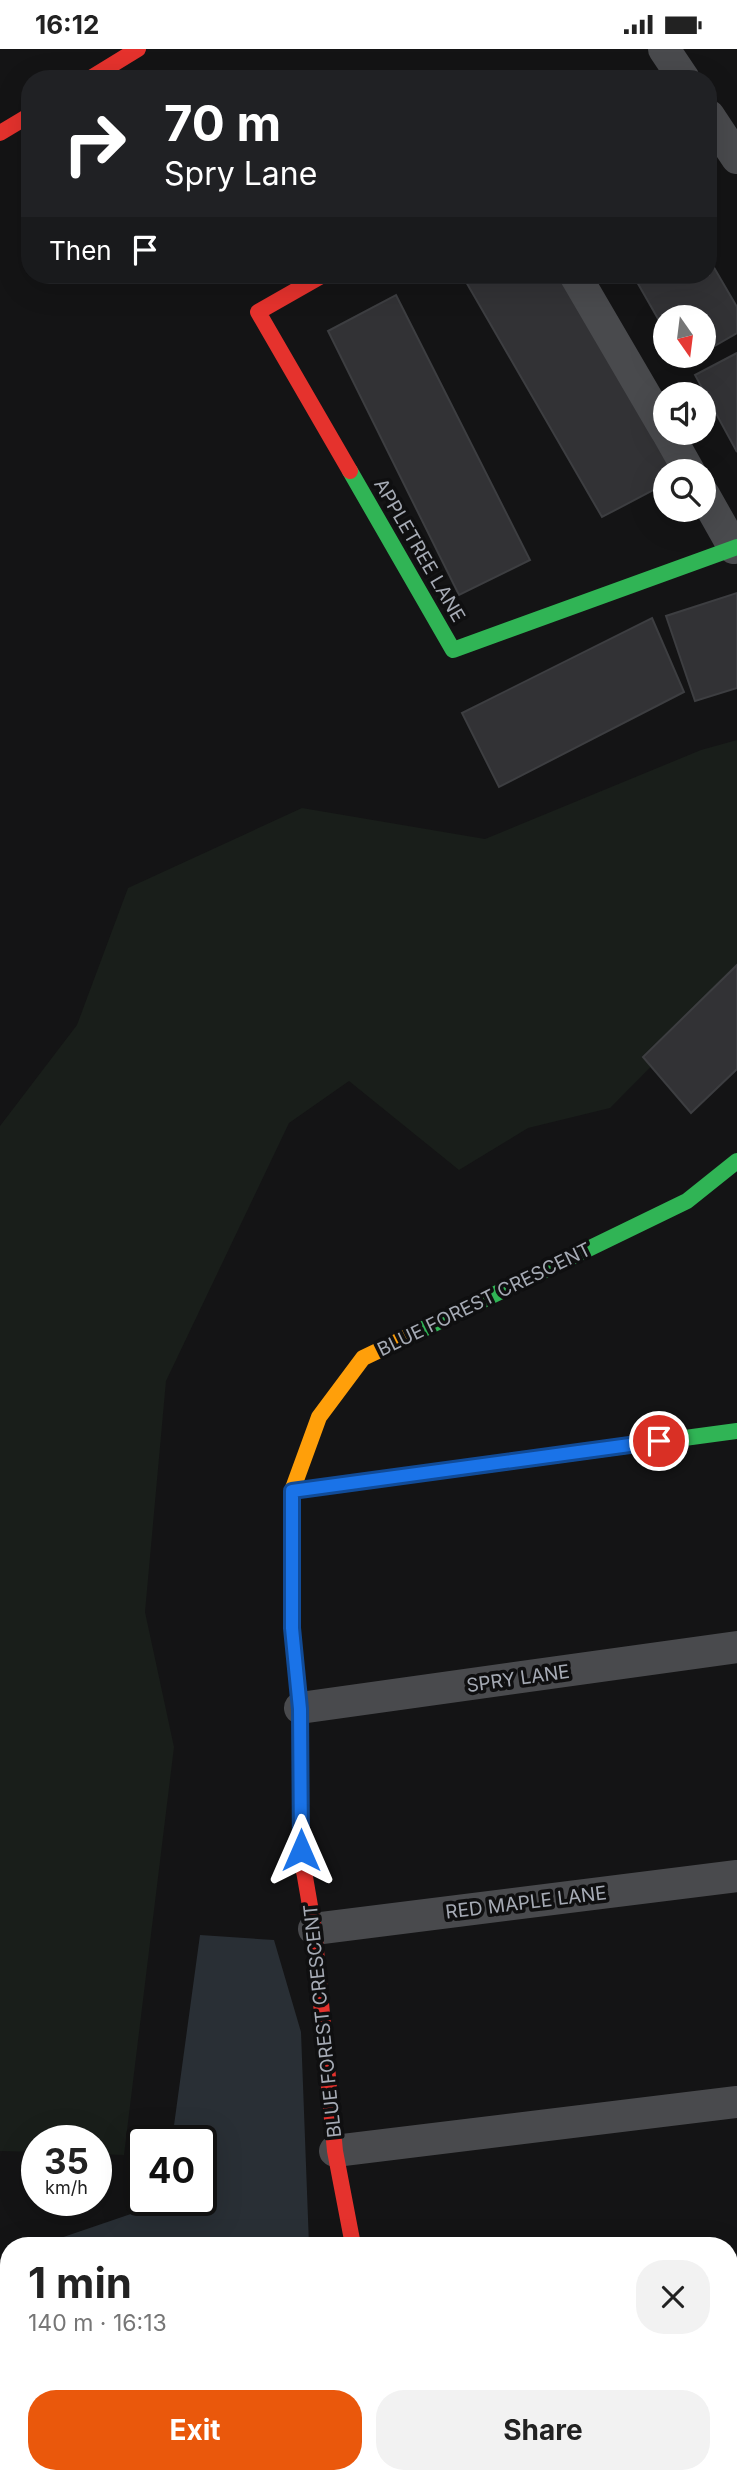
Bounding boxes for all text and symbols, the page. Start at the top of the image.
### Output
text: 16:12 [35,9,99,40]
text: 70 m [164,94,281,153]
icon: right [49,98,140,189]
text: Spry Lane [164,154,317,193]
icon: arrive [126,231,164,269]
text: Then [49,235,112,266]
north arrow [653,305,716,367]
map controls [653,305,716,522]
button: sound [653,382,716,445]
button: search [653,459,716,522]
street label: APPLETREE LANE [369,474,470,626]
street label: BLUE FOREST CRESCENT [374,1238,595,1361]
pin [629,1411,689,1471]
icon: arrive [640,1422,678,1460]
street label: SPRY LANE [465,1660,571,1697]
position arrow [264,1813,338,1887]
street label: RED MAPLE LANE [444,1881,608,1924]
street label: BLUE FOREST CRESCENT [299,1903,346,2139]
speed limit sign: 40 [126,2125,217,2216]
text: 35 [44,2140,89,2182]
text: km/h [45,2177,88,2198]
text: 1 min [28,2257,132,2308]
button: close [636,2260,710,2334]
text: 140 m · 16:13 [28,2309,167,2337]
button: Exit [28,2390,362,2470]
button: Share [376,2390,710,2470]

